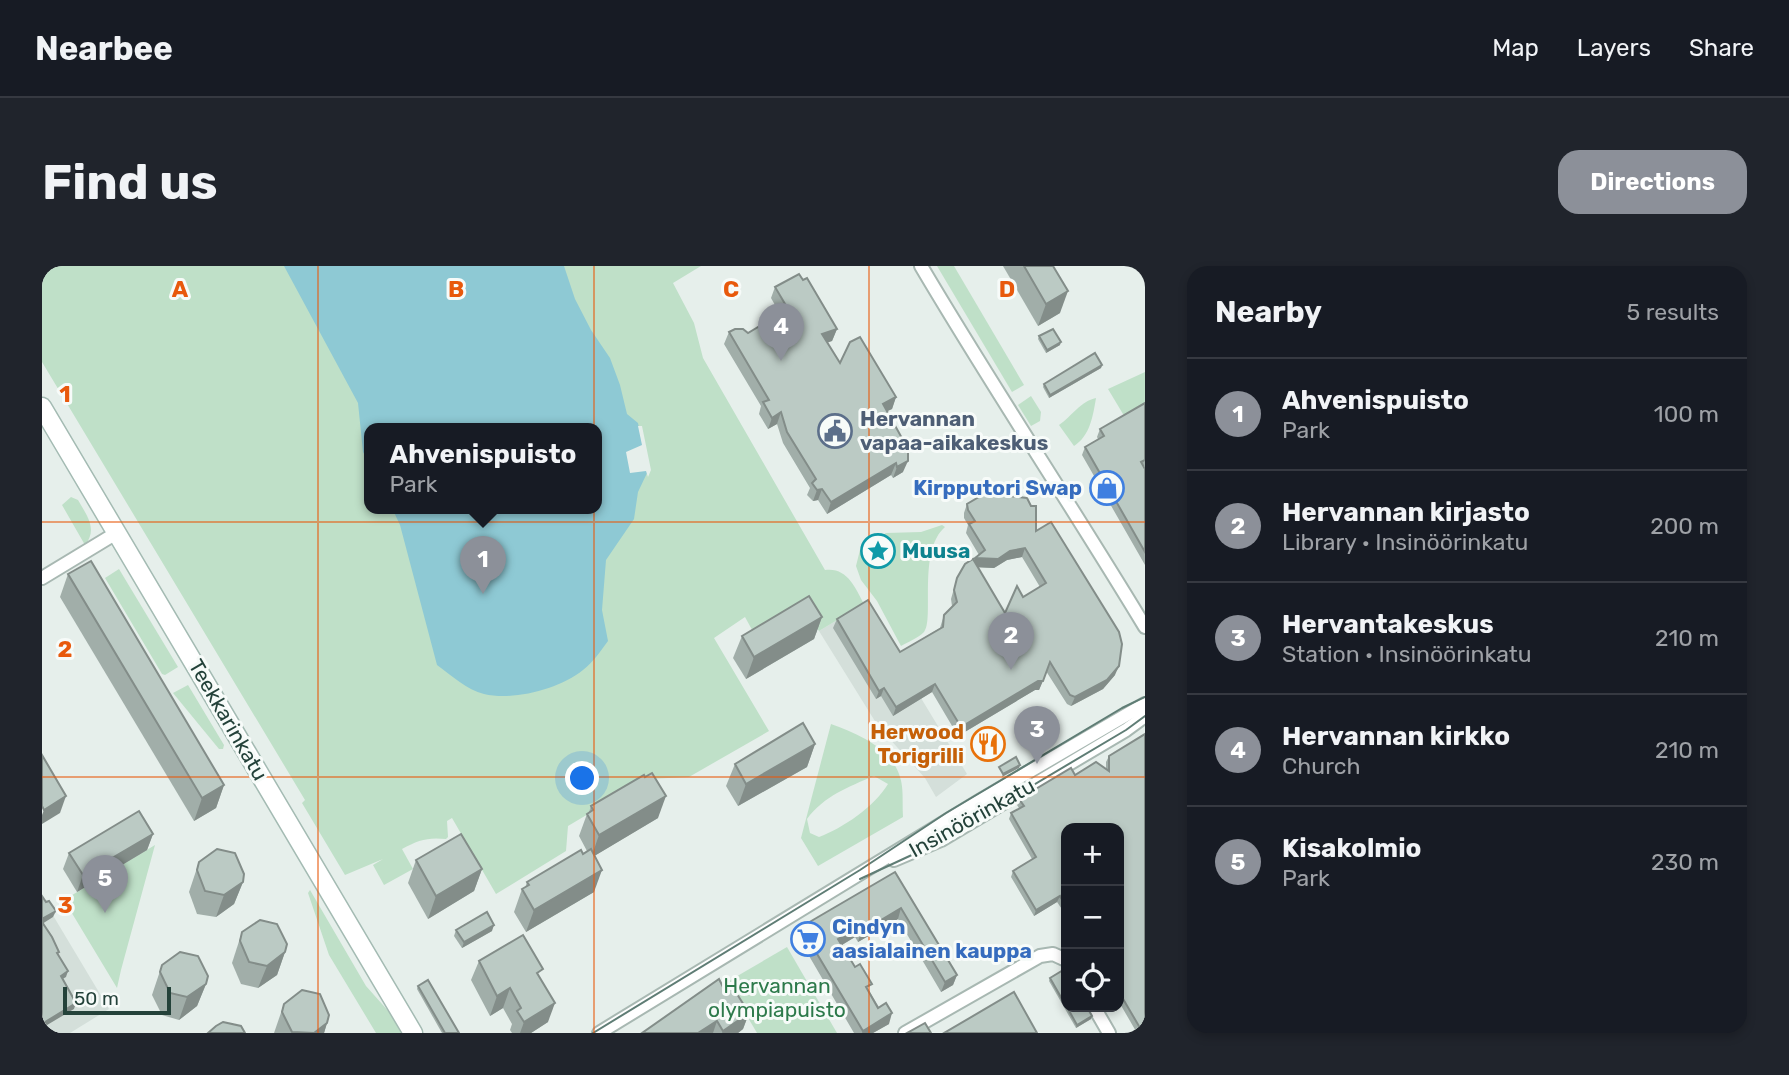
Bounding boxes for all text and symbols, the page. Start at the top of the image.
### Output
text: Nearbee [35,29,173,68]
text: Map [1492,34,1539,62]
text: Layers [1577,34,1651,62]
text: Share [1689,34,1754,62]
button: Directions [1558,150,1747,214]
text: Find us [42,153,218,211]
text: A [172,275,189,303]
text: B [448,275,464,303]
text: C [723,275,739,303]
text: D [999,275,1015,303]
text: Nearby [1215,294,1322,330]
text: 5 results [1626,298,1719,326]
pin: 4 [758,303,804,361]
text: 1 [59,380,71,408]
text: Ahvenispuisto [1282,385,1469,416]
text: 1 [1232,400,1244,428]
text: 100 m [1654,400,1719,428]
place label: Hervannan vapaa-aikakeskus [860,406,1048,455]
public building icon: Hervannan vapaa-aikakeskus [816,412,854,450]
text: Park [1282,416,1330,444]
popup [364,423,602,514]
text: Ahvenispuisto [390,439,576,470]
shop icon: Kirpputori Swap [1088,469,1126,507]
text: Park [390,470,437,498]
place label: Kirpputori Swap [913,475,1082,500]
text: Hervannan kirjasto [1282,497,1530,528]
text: 2 [1231,512,1245,540]
text: 200 m [1650,512,1719,540]
text: Library · Insinöörinkatu [1282,528,1528,556]
place icon: Muusa [859,532,897,570]
pin: 1 [460,536,506,594]
place label: Muusa [902,538,970,563]
text: Hervantakeskus [1282,609,1494,640]
pin: 2 [988,612,1034,670]
text: 3 [1230,624,1246,652]
text: 210 m [1655,624,1719,652]
text: 2 [58,635,72,663]
text: Station · Insinöörinkatu [1282,640,1532,668]
street label: Teekkarinkatu [184,655,273,785]
pin: 3 [1014,706,1060,764]
place label: Herwood Torigrilli [870,719,964,768]
text: Hervannan kirkko [1282,721,1510,752]
restaurant icon: Herwood Torigrilli [969,725,1007,763]
text: 4 [1230,736,1246,764]
text: 210 m [1655,736,1719,764]
text: Church [1282,752,1360,780]
your location [565,761,599,795]
street label: Insinöörinkatu [905,773,1039,862]
map controls [1061,823,1124,1012]
button: + [1061,823,1124,886]
text: Kisakolmio [1282,833,1421,864]
text: 5 [1231,848,1245,876]
text: 230 m [1651,848,1719,876]
pin: 5 [82,855,128,913]
text: Park [1282,864,1330,892]
button: − [1061,886,1124,949]
text: 3 [57,891,73,919]
place label: Cindyn aasialainen kauppa [832,914,1032,963]
supermarket icon: Cindyn aasialainen kauppa [789,920,827,958]
button: locate [1061,949,1124,1012]
park label: Hervannan olympiapuisto [708,973,846,1022]
scale bar [63,984,172,1016]
text: 50 m [74,987,119,1010]

